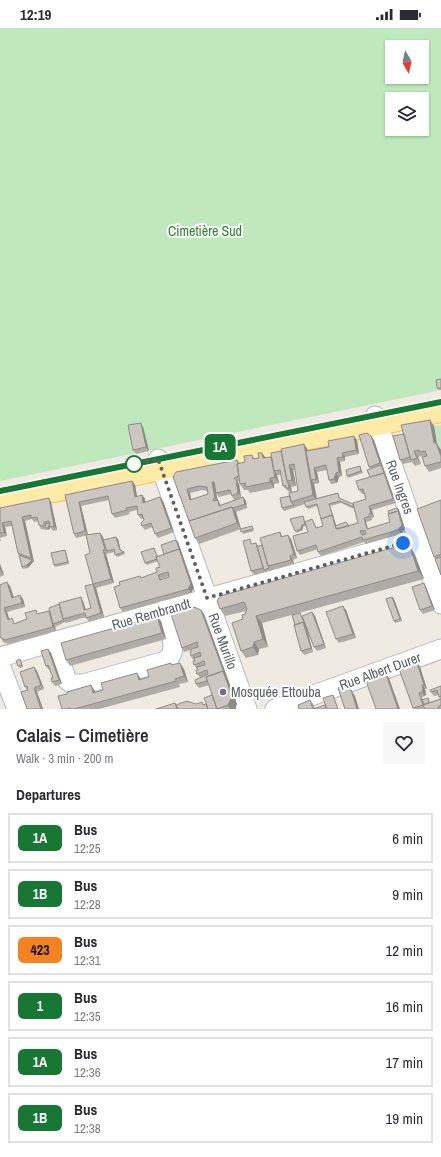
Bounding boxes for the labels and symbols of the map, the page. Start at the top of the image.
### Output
north arrow [385,40,429,84]
park label: Cimetière Sud [168,222,242,240]
line badge: 1A [202,434,238,460]
unlabelled marker [125,455,143,473]
street label: Rue Ingres [382,458,418,517]
your location [393,533,413,553]
street label: Rue Rembrandt [110,594,192,634]
street label: Rue Murillo [205,610,241,672]
street label: Rue Albert Durer [337,648,423,694]
place label: Mosquée Ettouba [231,683,322,701]
marker: Mosquée Ettouba [218,687,228,697]

